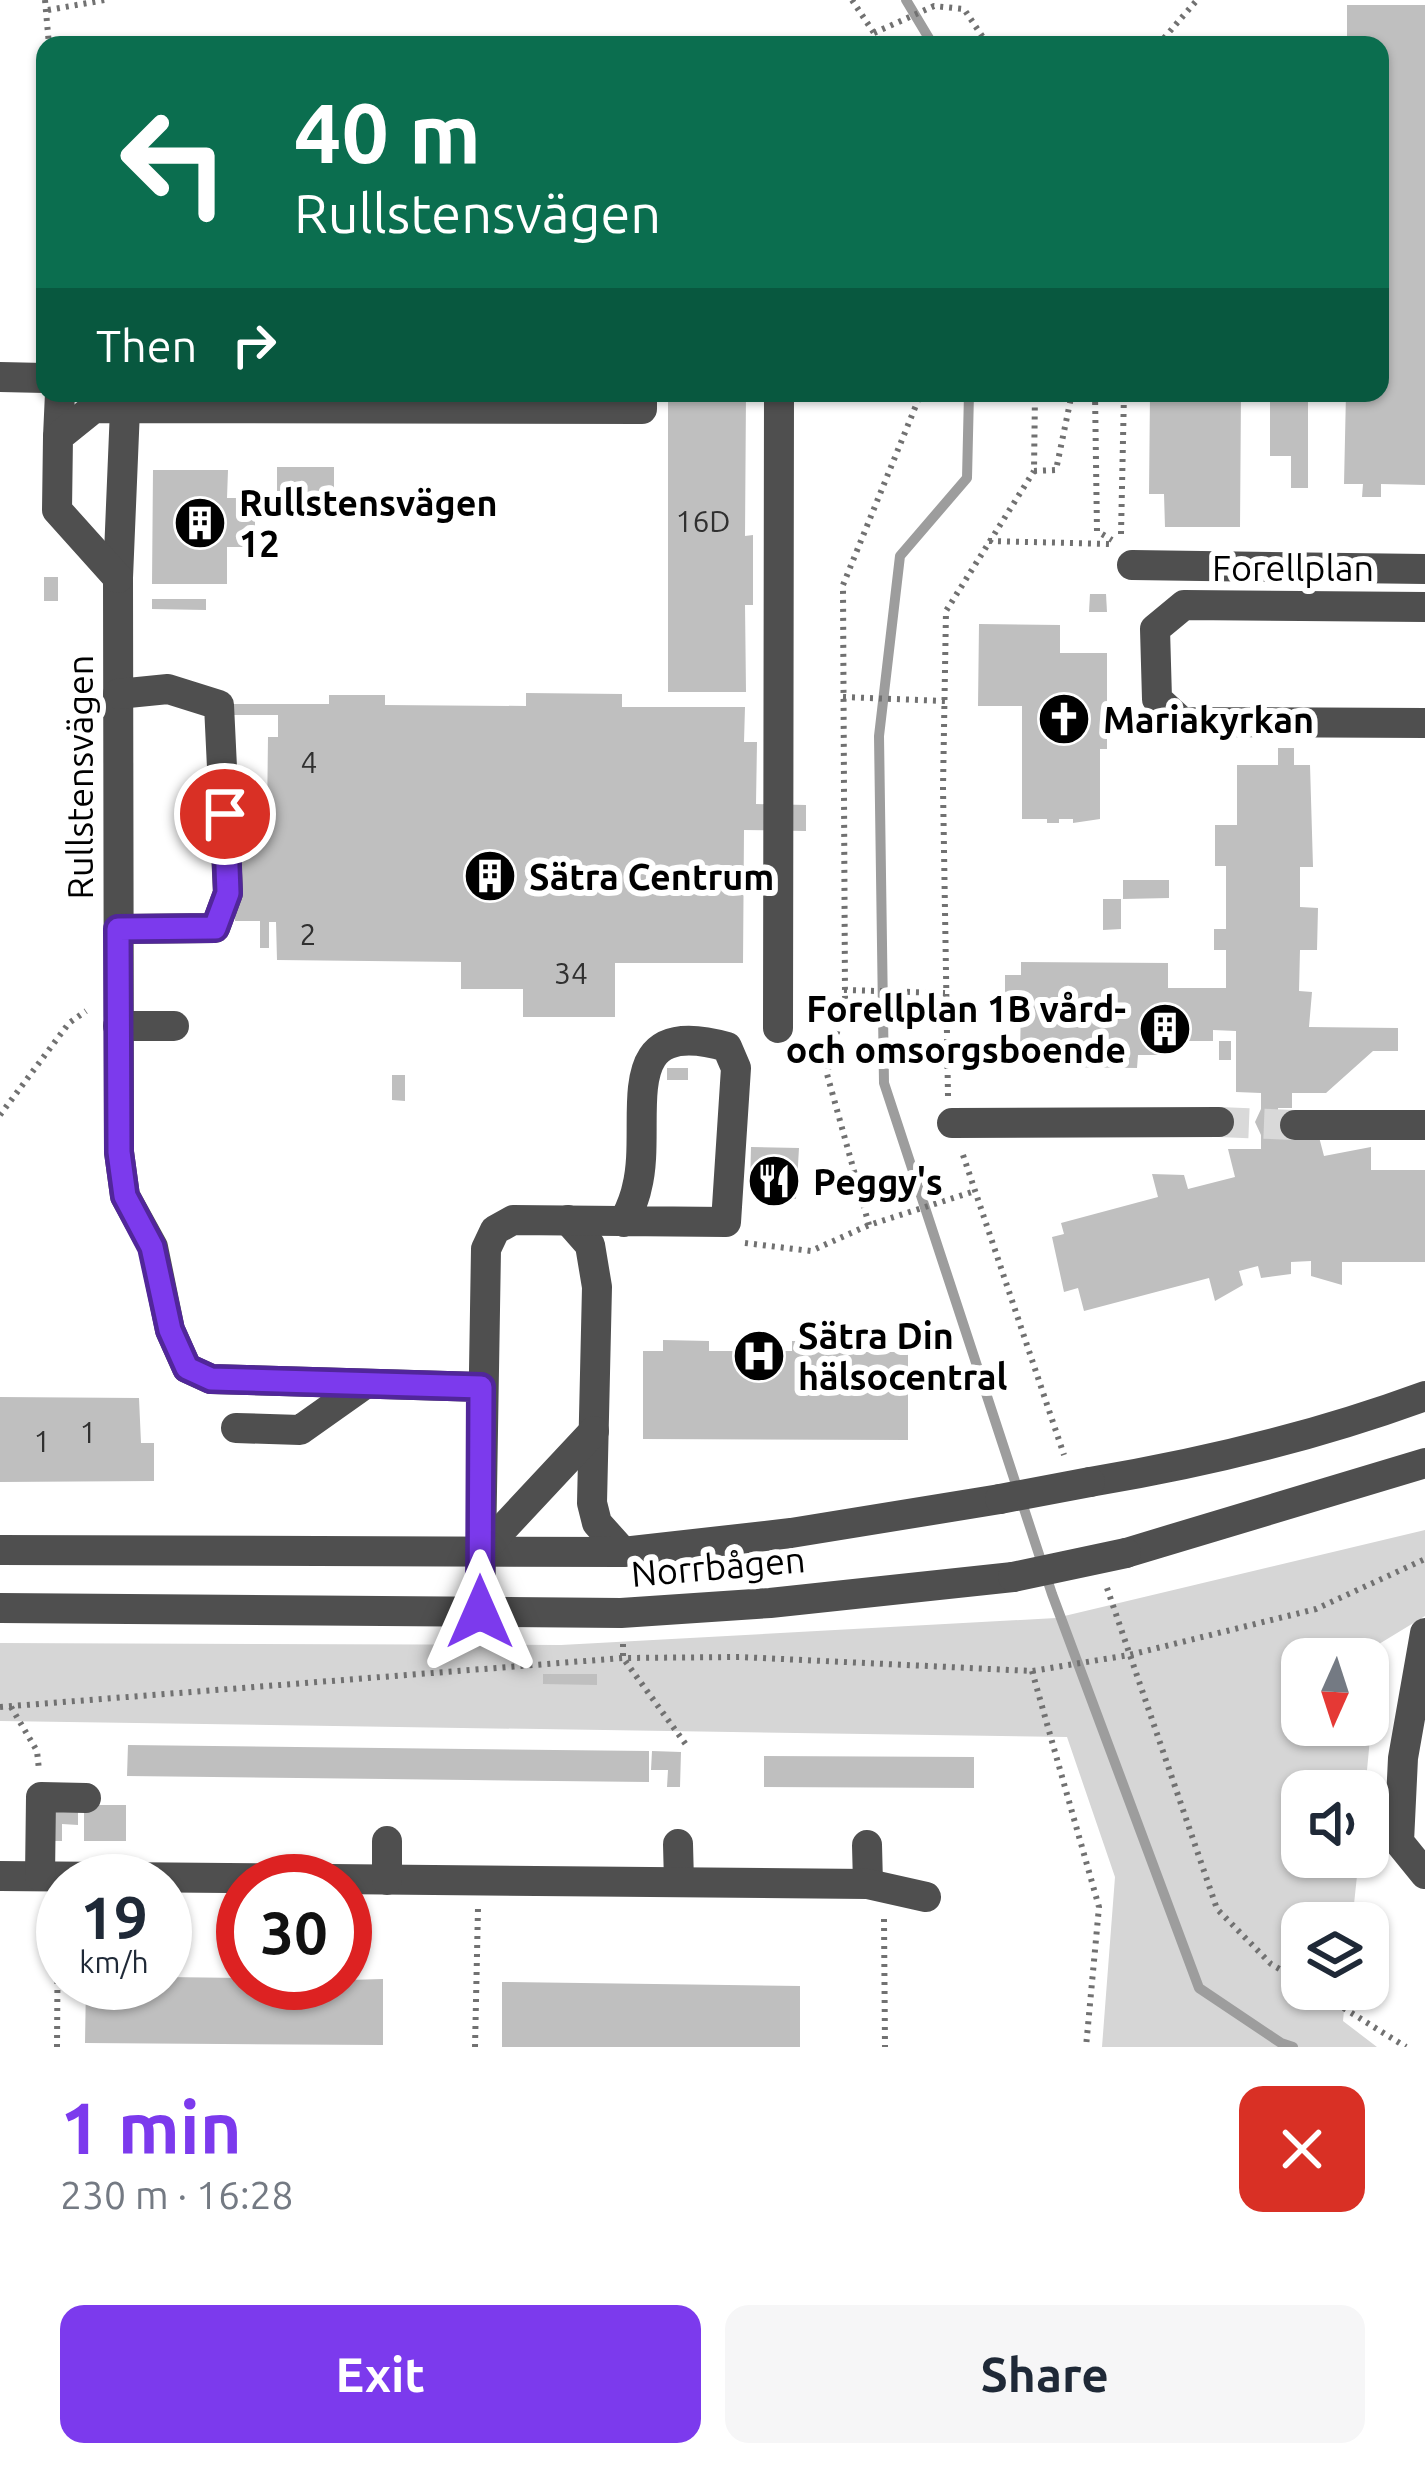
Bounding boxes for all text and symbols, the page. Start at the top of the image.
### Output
icon: left [96,84,252,240]
text: 40 m [294,85,481,179]
text: Rullstensvägen [294,183,661,243]
icon: right [221,312,287,378]
text: Then [96,320,197,371]
place label: Rullstensvägen 12 [239,482,497,564]
building icon: Rullstensvägen 12 [172,495,228,551]
house number: 16D [675,504,731,538]
street label: Forellplan [1212,547,1374,588]
street label: Rullstensvägen [59,655,100,899]
church icon: Mariakyrkan [1036,691,1092,747]
place label: Mariakyrkan [1103,699,1314,740]
house number: 4 [301,745,317,779]
pin [174,763,276,865]
icon: arrive [192,781,258,847]
building icon: Sätra Centrum [462,848,518,904]
place label: Sätra Centrum [529,856,774,897]
house number: 2 [300,917,316,951]
house number: 34 [554,956,588,990]
place label: Forellplan 1B vård- och omsorgsboende [786,988,1126,1070]
building icon: Forellplan 1B vård- och omsorgsboende [1137,1001,1193,1057]
restaurant icon: Peggy's [746,1153,802,1209]
place label: Peggy's [813,1161,943,1202]
place label: Sätra Din hälsocentral [798,1315,1008,1397]
hospital icon: Sätra Din hälsocentral [731,1328,787,1384]
house number: 1 [80,1415,96,1449]
house number: 1 [34,1424,50,1458]
street label: Norrbågen [629,1538,807,1594]
position arrow [417,1549,543,1675]
north arrow [1281,1638,1389,1746]
map controls [1281,1638,1389,2010]
button: sound [1281,1770,1389,1878]
speed limit sign: 30 [216,1854,372,2010]
text: 19 [80,1883,148,1950]
button: layers [1281,1902,1389,2010]
text: km/h [79,1945,149,1979]
button: close [1239,2086,1365,2212]
text: 1 min [60,2087,242,2168]
text: 230 m · 16:28 [60,2173,294,2216]
button: Exit [60,2305,701,2443]
button: Share [725,2305,1365,2443]

